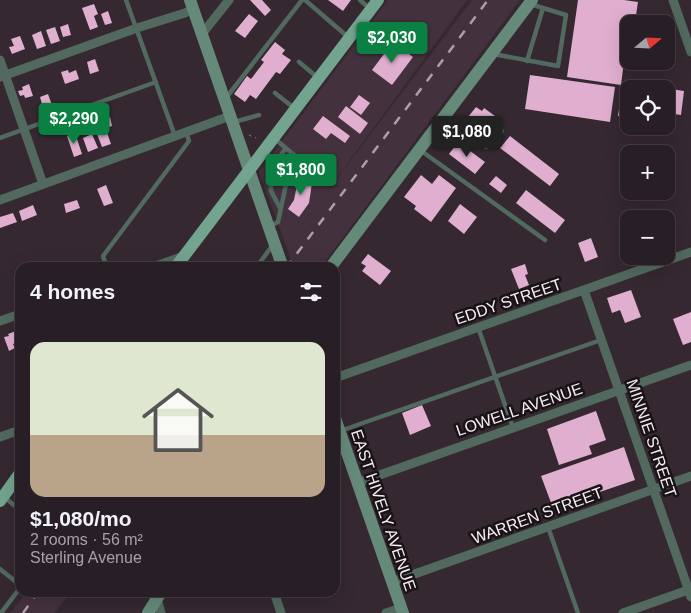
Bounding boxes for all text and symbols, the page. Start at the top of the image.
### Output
north arrow [620,15,675,70]
map controls [620,15,675,265]
pin: $2,030 [351,22,433,64]
text: $2,030 [368,29,416,46]
button: locate [620,80,675,135]
pin: $2,290 [33,102,115,145]
text: $2,290 [50,110,98,127]
pin: $1,080 [426,116,508,158]
text: $1,080 [443,123,491,140]
button: + [620,145,675,200]
pin: $1,800 [260,154,342,196]
text: $1,800 [277,161,325,178]
button: − [620,210,675,265]
street label: EDDY STREET [453,275,564,328]
icon: filters [297,278,325,306]
text: 4 homes [30,280,115,303]
icon: home [133,375,223,465]
street label: MINNIE STREET [623,377,680,500]
street label: LOWELL AVENUE [454,380,585,439]
street label: EAST HIVELY AVENUE [348,427,419,593]
street label: WARREN STREET [469,484,605,547]
text: $1,080/mo [30,507,132,530]
text: 2 rooms · 56 m² [30,531,143,548]
text: Sterling Avenue [30,549,142,566]

